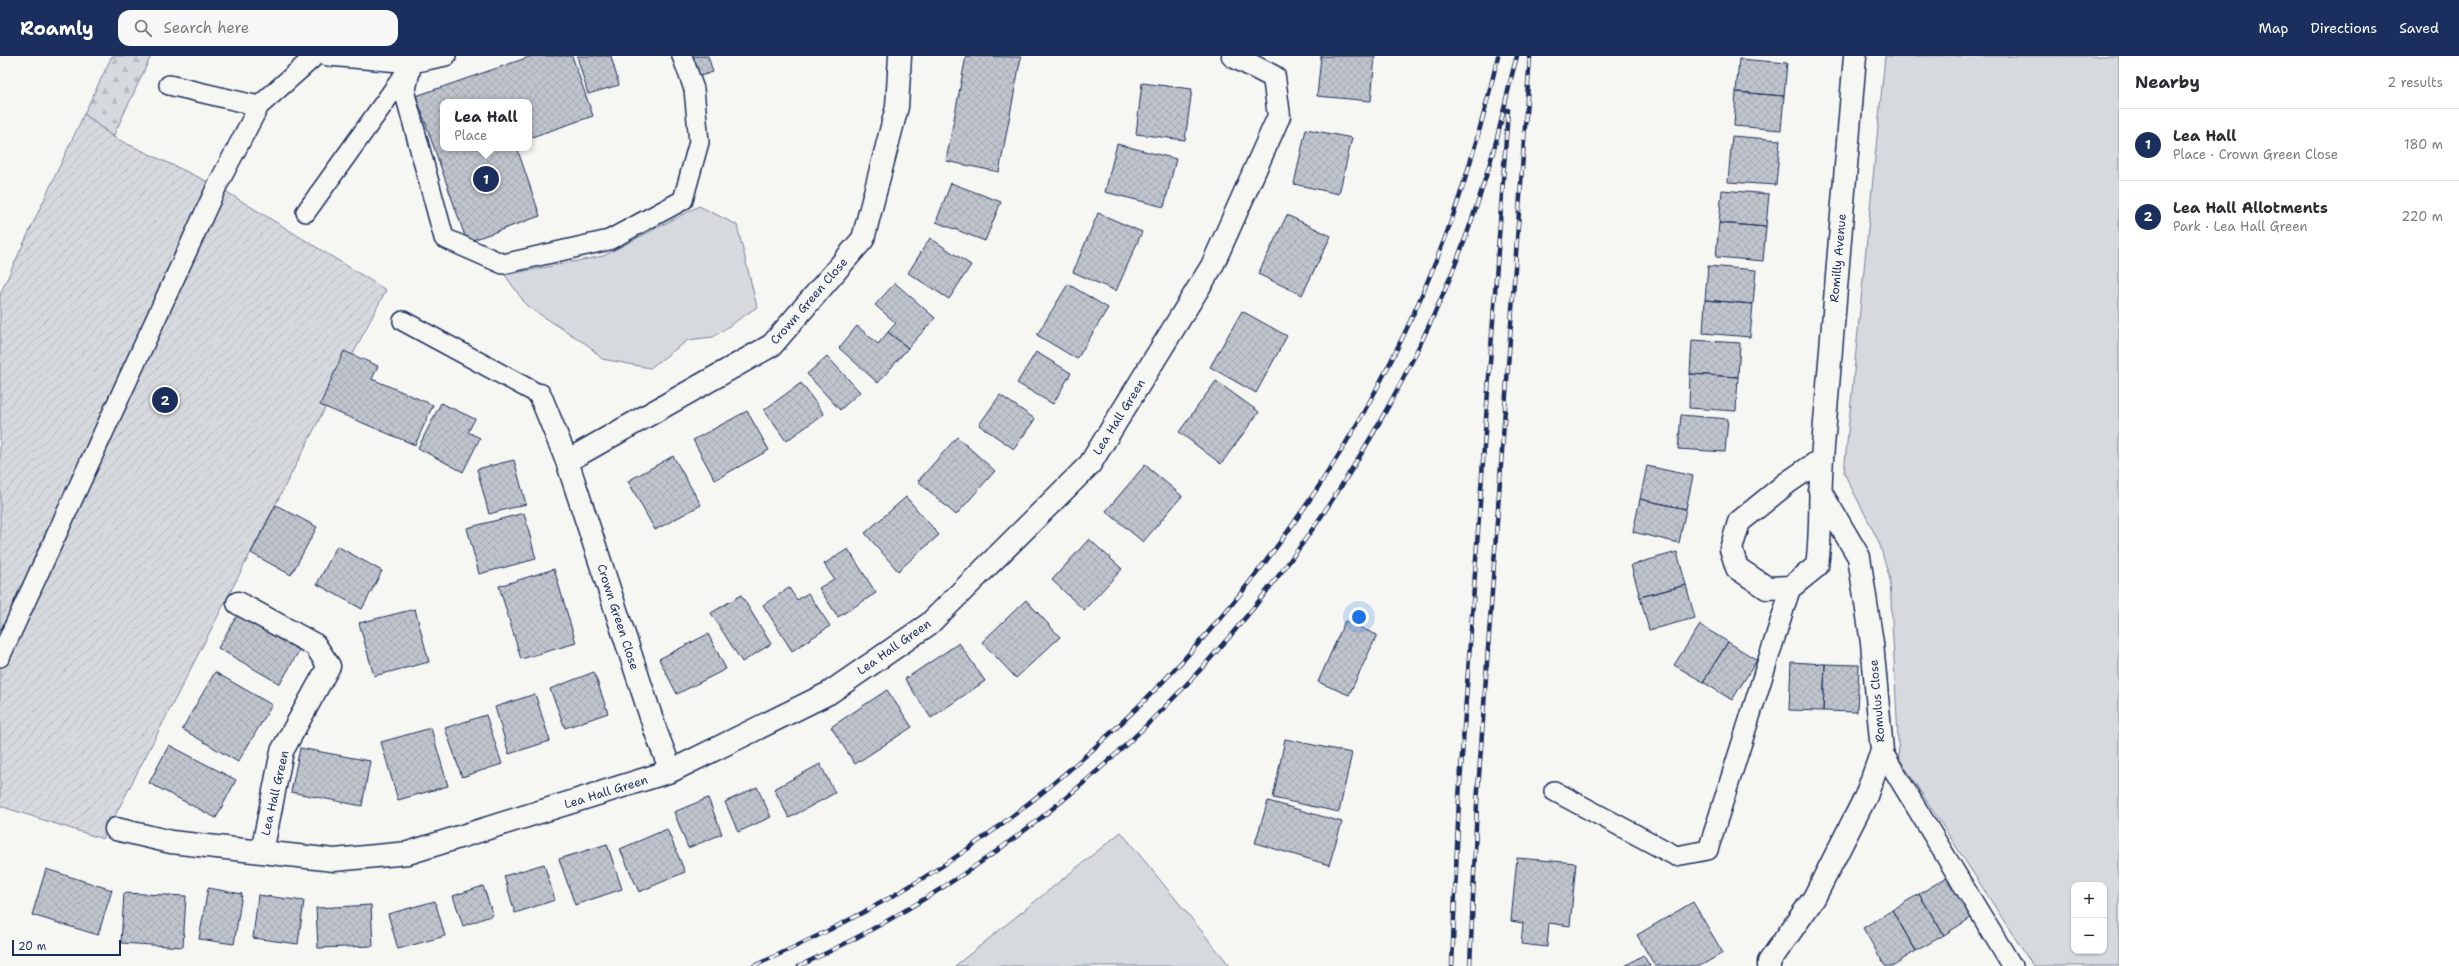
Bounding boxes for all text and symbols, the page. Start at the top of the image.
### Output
search box [118,10,398,46]
text: Roamly [20,16,94,41]
icon: search [132,17,154,39]
text: Search here [164,18,249,38]
text: Map [2259,19,2289,37]
text: Directions [2311,19,2377,37]
text: Saved [2399,19,2439,37]
text: Nearby [2135,71,2200,93]
text: 2 results [2387,74,2443,91]
popup [440,99,532,151]
text: Lea Hall [454,107,518,127]
text: Lea Hall [2173,126,2236,146]
text: Place [454,127,487,144]
text: 1 [2145,136,2151,153]
text: 180 m [2404,136,2443,153]
text: Place · Crown Green Close [2173,146,2338,163]
pin: 1 [473,164,499,194]
text: Lea Hall Allotments [2173,198,2328,218]
text: 2 [2143,208,2153,225]
text: 220 m [2401,208,2443,225]
street label: Romilly Avenue [1826,213,1850,303]
text: Park · Lea Hall Green [2173,218,2307,235]
street label: Crown Green Close [767,254,851,348]
street label: Lea Hall Green [1089,376,1149,458]
pin: 2 [152,385,178,415]
street label: Crown Green Close [593,562,643,672]
your location [1349,607,1369,627]
street label: Lea Hall Green [854,616,934,678]
street label: Romulus Close [1865,659,1889,743]
street label: Lea Hall Green [257,749,293,837]
street label: Lea Hall Green [562,772,650,812]
map controls [2071,882,2107,954]
button: + [2071,882,2107,918]
button: − [2071,918,2107,954]
scale bar [12,938,121,957]
text: 20 m [18,939,46,954]

